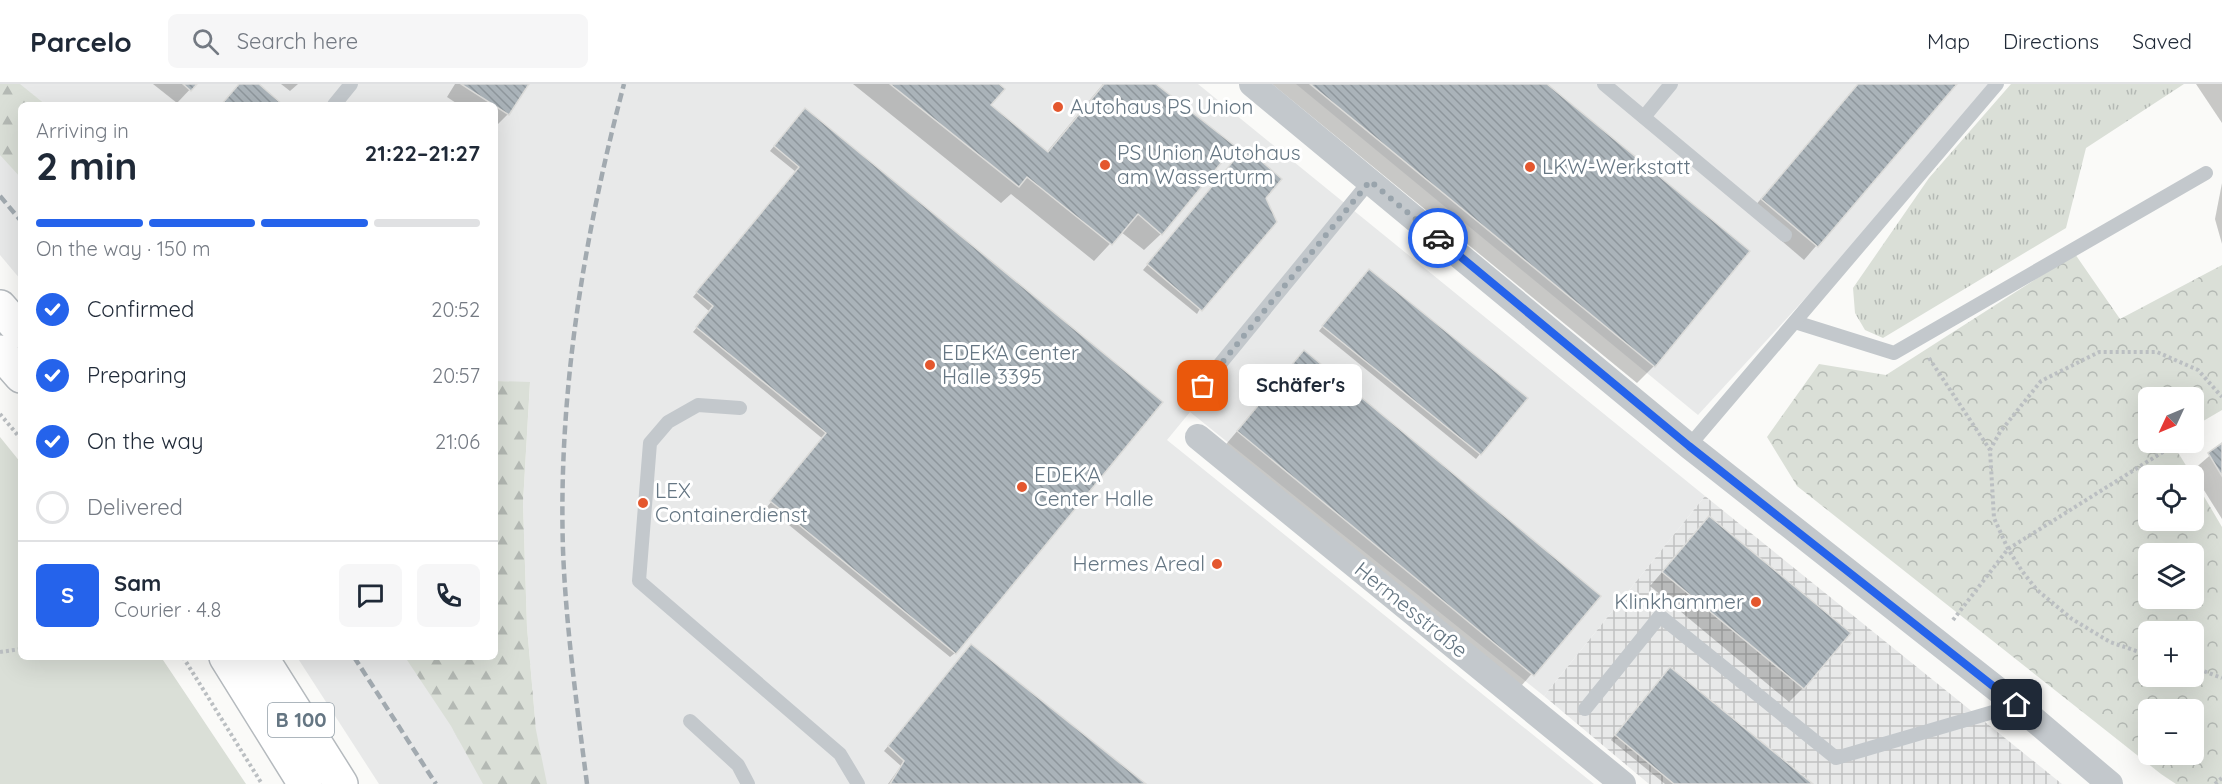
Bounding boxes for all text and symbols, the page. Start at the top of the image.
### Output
search box [168,14,588,68]
text: Parcelo [30,24,132,59]
icon: search [189,25,222,58]
text: Search here [237,27,358,55]
text: Map [1927,28,1970,54]
text: Directions [2003,28,2099,54]
text: Saved [2132,28,2192,54]
place label: Autohaus PS Union [1070,93,1253,119]
marker: Autohaus PS Union [1051,100,1065,114]
text: Arriving in [36,118,129,143]
text: 21:22–21:27 [365,139,480,167]
place label: PS Union Autohaus am Wasserturm [1117,139,1300,189]
text: 2 min [36,141,138,190]
place label: LKW-Werkstatt [1542,153,1691,179]
marker: PS Union Autohaus am Wasserturm [1098,158,1112,172]
marker: LKW-Werkstatt [1523,160,1537,174]
courier [1408,208,1468,268]
icon: car [1422,222,1455,255]
text: On the way · 150 m [36,236,211,261]
icon: check [36,293,69,326]
text: Confirmed [87,295,194,323]
text: 20:52 [431,297,480,322]
place label: EDEKA Center Halle 3395 [942,339,1079,389]
marker: EDEKA Center Halle 3395 [923,358,937,372]
icon: check [36,359,69,392]
pin [1177,360,1228,411]
text: Preparing [87,361,187,389]
text: 20:57 [432,363,480,388]
callout: Schäfer's [1239,365,1362,407]
icon: bag [1186,369,1219,402]
text: Schäfer's [1256,372,1345,397]
north arrow [2138,387,2204,453]
map controls [2138,387,2204,765]
icon: check [36,425,69,458]
text: On the way [87,427,203,455]
text: 21:06 [435,429,480,454]
place label: EDEKA Center Halle [1034,461,1154,511]
button: locate [2138,465,2204,531]
place label: LEX Containerdienst [655,477,808,527]
marker: EDEKA Center Halle [1015,480,1029,494]
text: Delivered [87,493,183,521]
marker: LEX Containerdienst [636,496,650,510]
button: layers [2138,543,2204,609]
place label: Hermes Areal [1073,550,1205,576]
street label: Hermesstraße [1350,556,1473,663]
marker: Hermes Areal [1210,557,1224,571]
button: chat [339,564,402,627]
button: phone [417,564,480,627]
text: Sam [114,569,161,597]
text: S [61,581,74,609]
place label: Klinkhammer [1614,588,1744,614]
marker: Klinkhammer [1749,595,1763,609]
text: Courier · 4.8 [114,597,221,622]
button: + [2138,621,2204,687]
pin [1991,679,2042,730]
icon: home [2000,688,2033,721]
button: − [2138,699,2204,765]
road number: B 100 [268,703,334,737]

